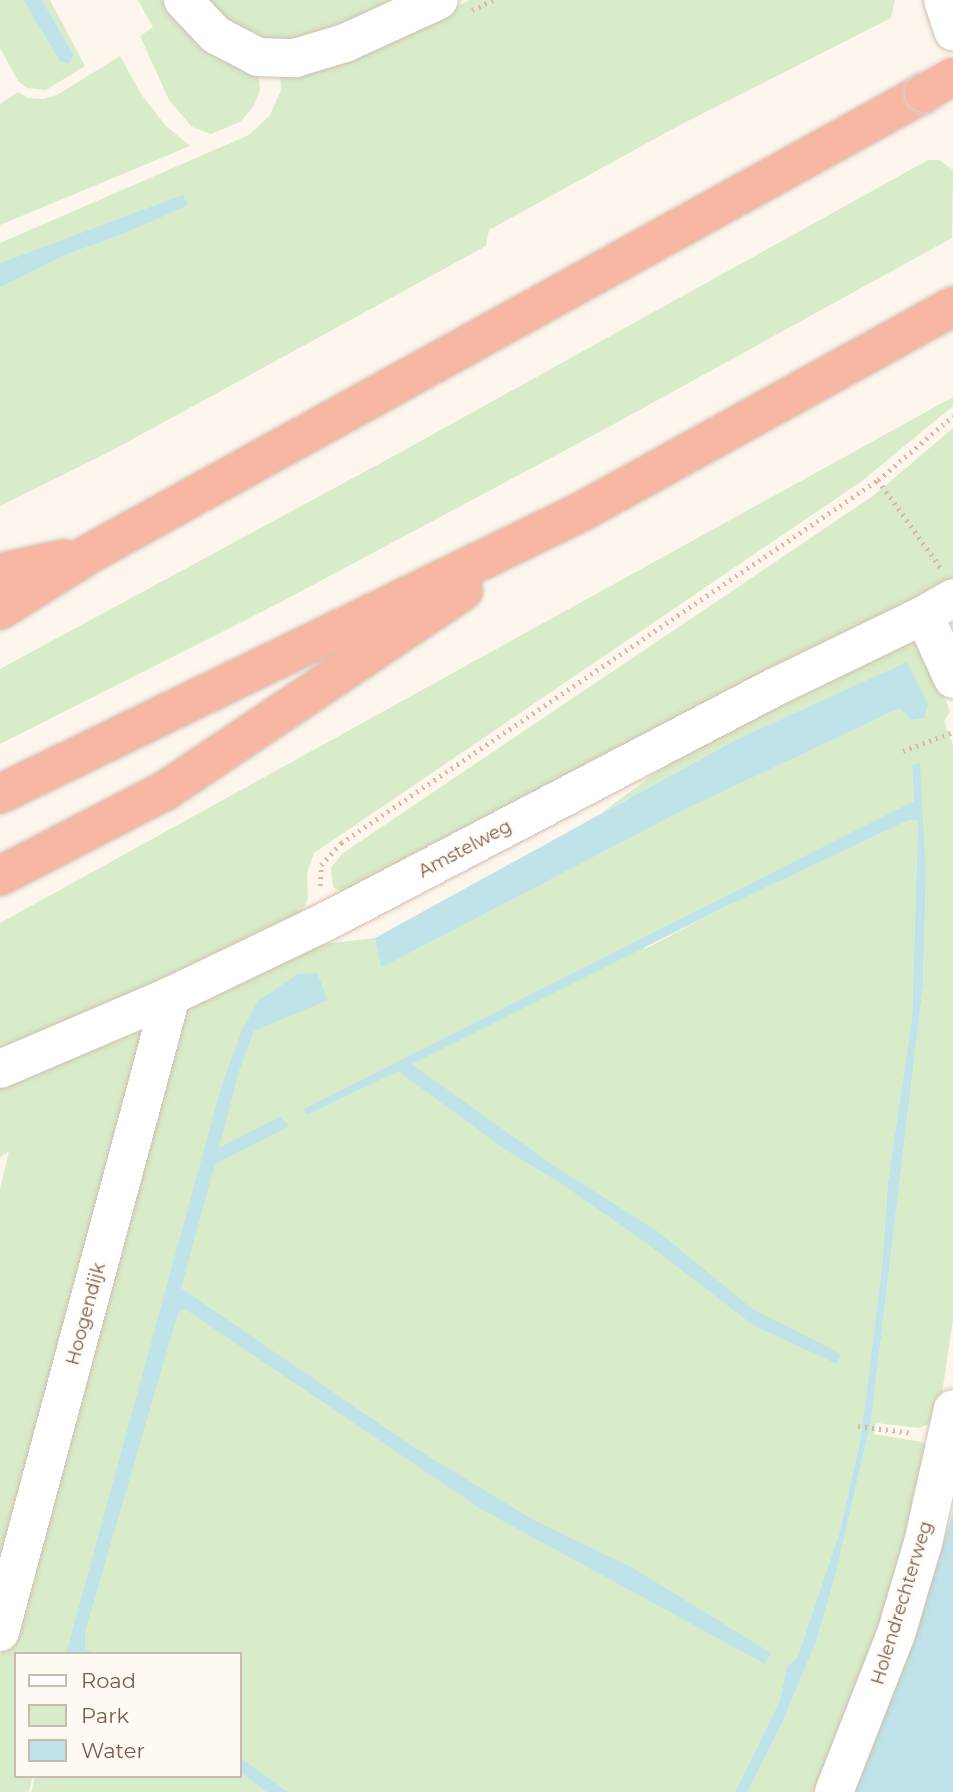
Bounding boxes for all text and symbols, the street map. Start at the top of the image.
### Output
street label: Amstelweg [415,815,515,883]
street label: Hoogendijk [62,1260,110,1368]
street label: Holendrechterweg [867,1519,937,1687]
legend [14,1652,242,1778]
text: Road [81,1668,136,1693]
text: Park [81,1703,129,1728]
text: Water [81,1738,145,1763]

